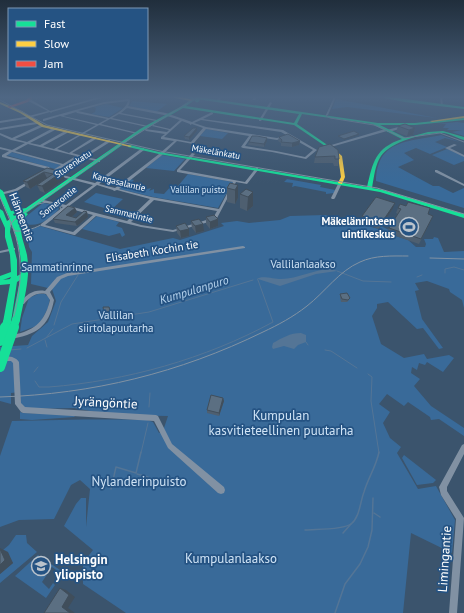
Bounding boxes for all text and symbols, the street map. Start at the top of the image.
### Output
legend [8,8,148,80]
text: Fast [44,16,65,31]
text: Slow [44,36,69,51]
text: Jam [43,56,63,71]
street label: Mäkelänkatu [191,142,241,161]
street label: Sturenkatu [52,147,93,180]
street label: Kangasalantie [91,170,147,194]
street label: Somerontie [37,183,79,220]
park label: Vallilan puisto [170,184,226,195]
street label: Hämeentie [6,191,38,244]
street label: Sammatintie [104,202,155,225]
place label: Mäkelänrinteen uintikeskus [321,214,395,241]
sports icon: Mäkelänrinteen uintikeskus [398,216,420,238]
street label: Elisabeth Kochin tie [105,237,200,265]
park label: Vallilanlaakso [269,257,336,271]
park label: Sammatinrinne [21,260,93,274]
water label: Kumpulanpuro [157,272,230,307]
park label: Vallilan siirtolapuutarha [79,308,153,335]
street label: Jyrängöntie [73,392,138,413]
park label: Kumpulan kasvitieteellinen puutarha [209,407,353,439]
park label: Nylanderinpuisto [91,473,187,490]
street label: Limingantie [434,525,455,593]
park label: Kumpulanlaakso [185,550,277,567]
place label: Helsingin yliopisto [54,551,108,583]
school or university icon: Helsingin yliopisto [30,555,52,577]

